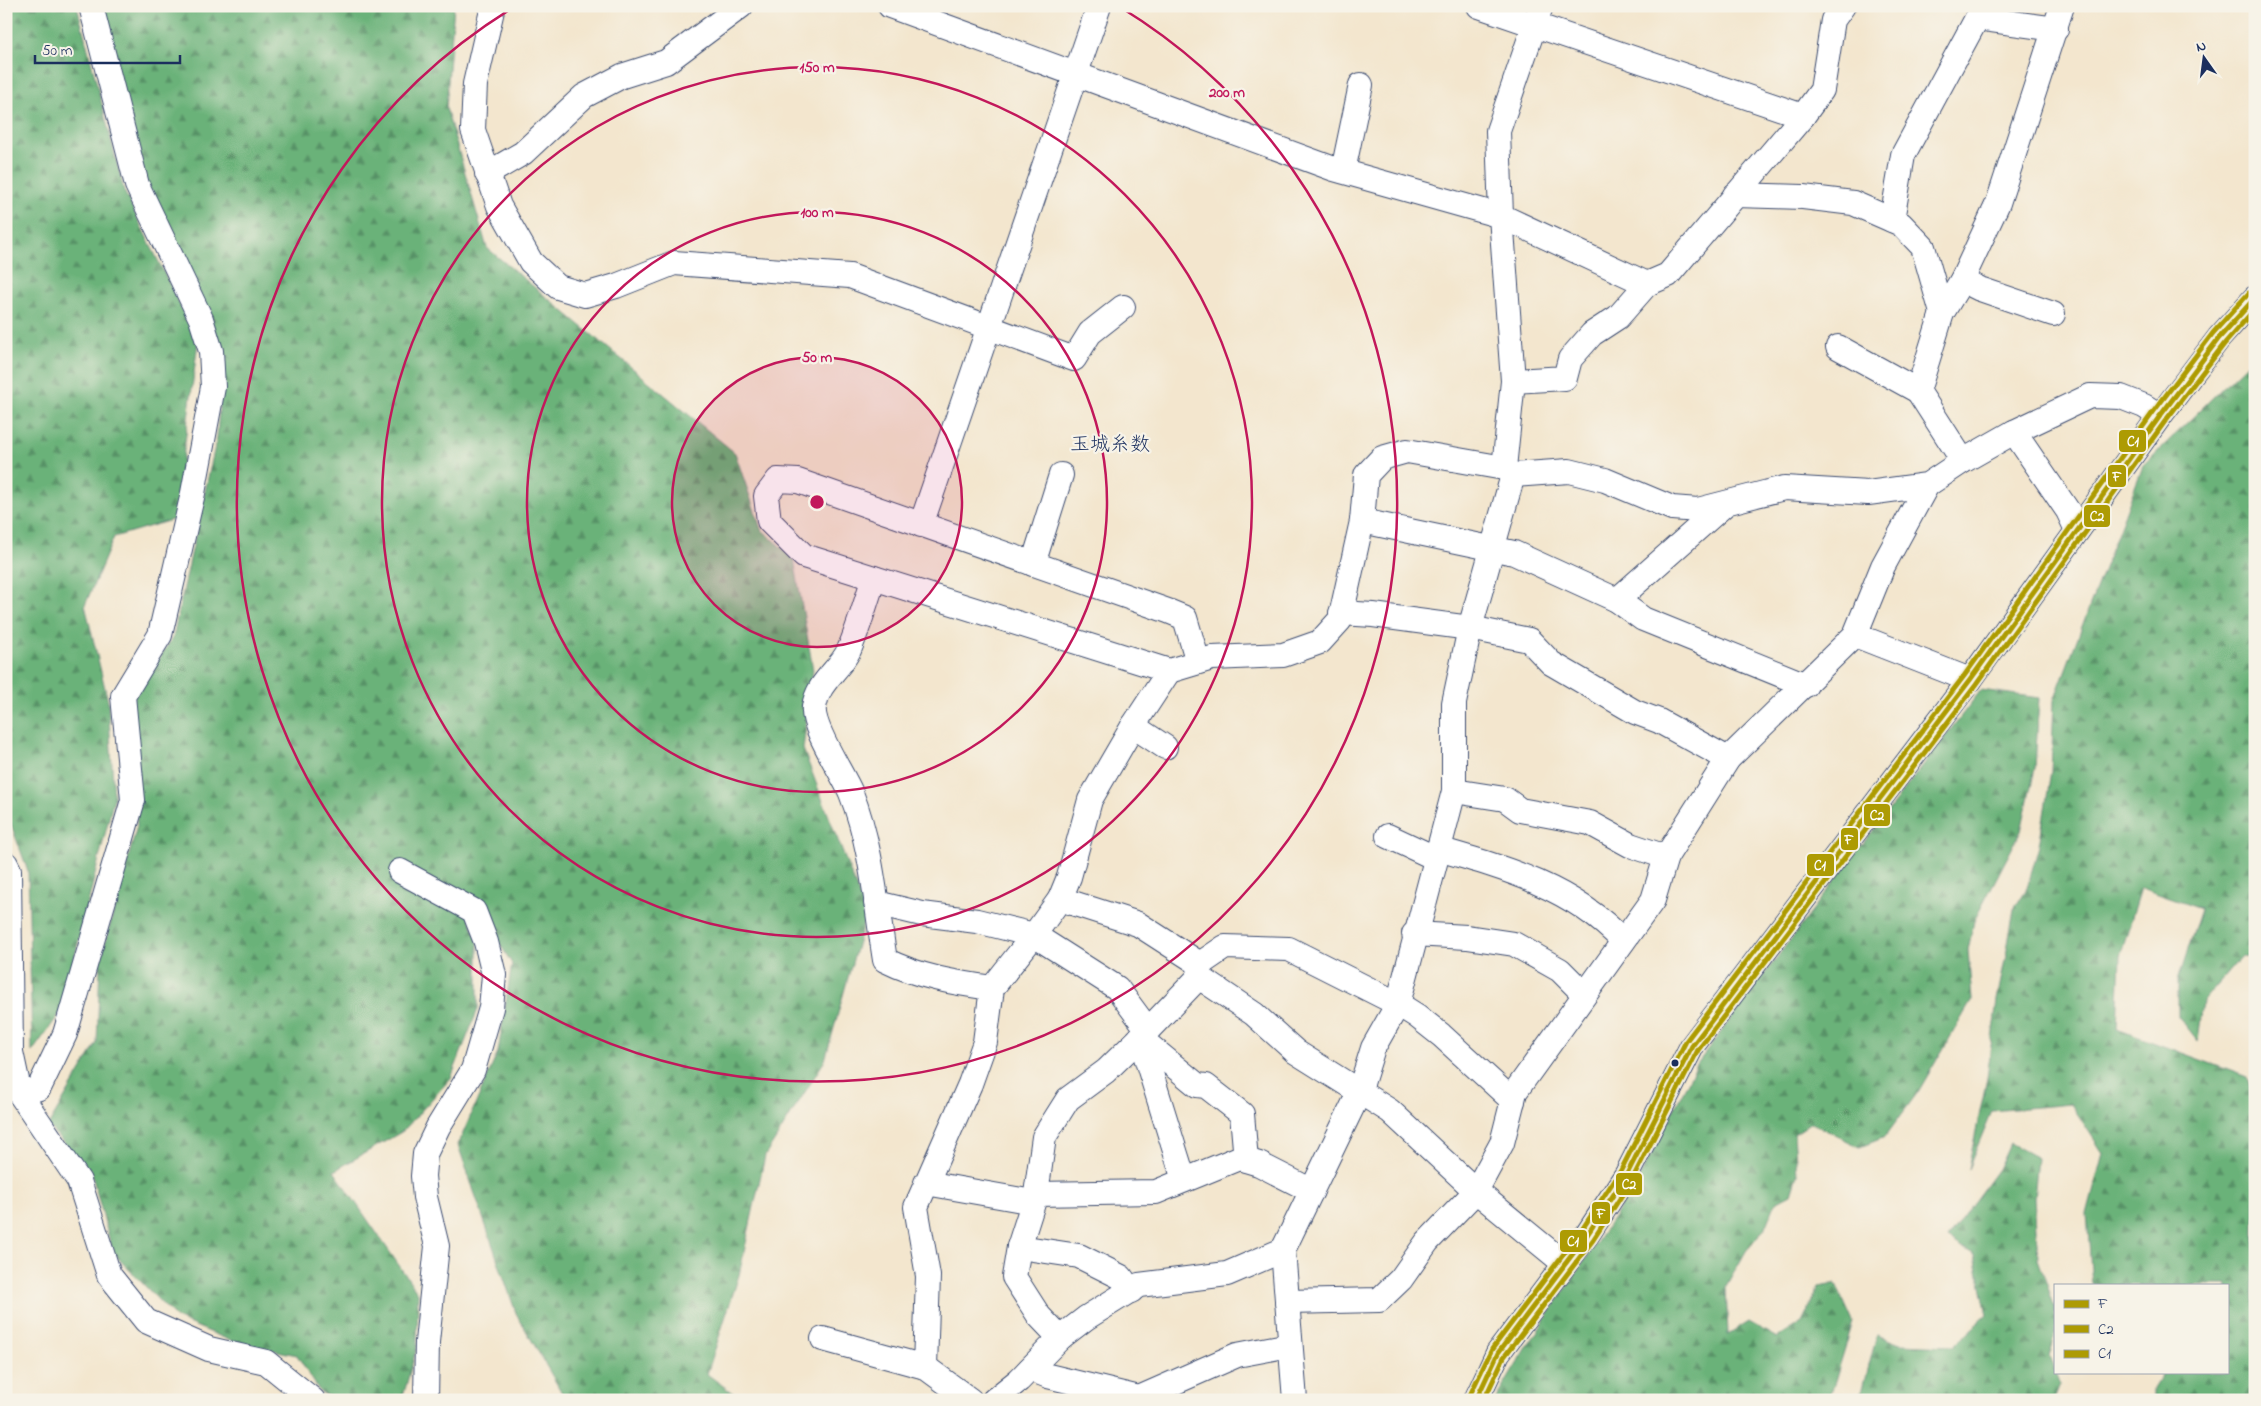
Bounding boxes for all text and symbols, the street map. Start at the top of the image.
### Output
scale bar [35,32,180,64]
north arrow [2178,32,2228,82]
text: N [2194,36,2208,58]
text: 50 m [42,40,73,62]
text: 150 m [799,57,835,79]
text: 200 m [1208,82,1245,104]
text: 100 m [800,202,834,224]
text: 50 m [802,347,833,369]
line badge: C1 [2118,429,2147,453]
district label: 玉城糸数 [1070,431,1150,460]
text: C1 [2127,432,2140,453]
line badge: F [2107,464,2127,488]
text: F [2111,467,2122,488]
centre of rings [808,493,826,511]
line badge: C2 [2083,504,2111,528]
text: C2 [2090,507,2104,528]
line badge: C2 [1863,803,1891,827]
text: C2 [1870,806,1884,827]
line badge: F [1840,827,1859,851]
text: F [1843,830,1854,851]
line badge: C1 [1806,853,1835,877]
text: C1 [1814,856,1827,877]
unlabelled marker [1670,1058,1680,1068]
line badge: C2 [1615,1172,1643,1196]
text: C2 [1622,1175,1636,1196]
line badge: F [1591,1201,1611,1225]
text: F [1595,1204,1606,1225]
line badge: C1 [1559,1229,1588,1253]
text: C1 [1567,1232,1580,1253]
legend [2054,1284,2228,1374]
text: F [2097,1293,2108,1315]
text: C2 [2098,1319,2114,1341]
text: C1 [2098,1343,2111,1365]

